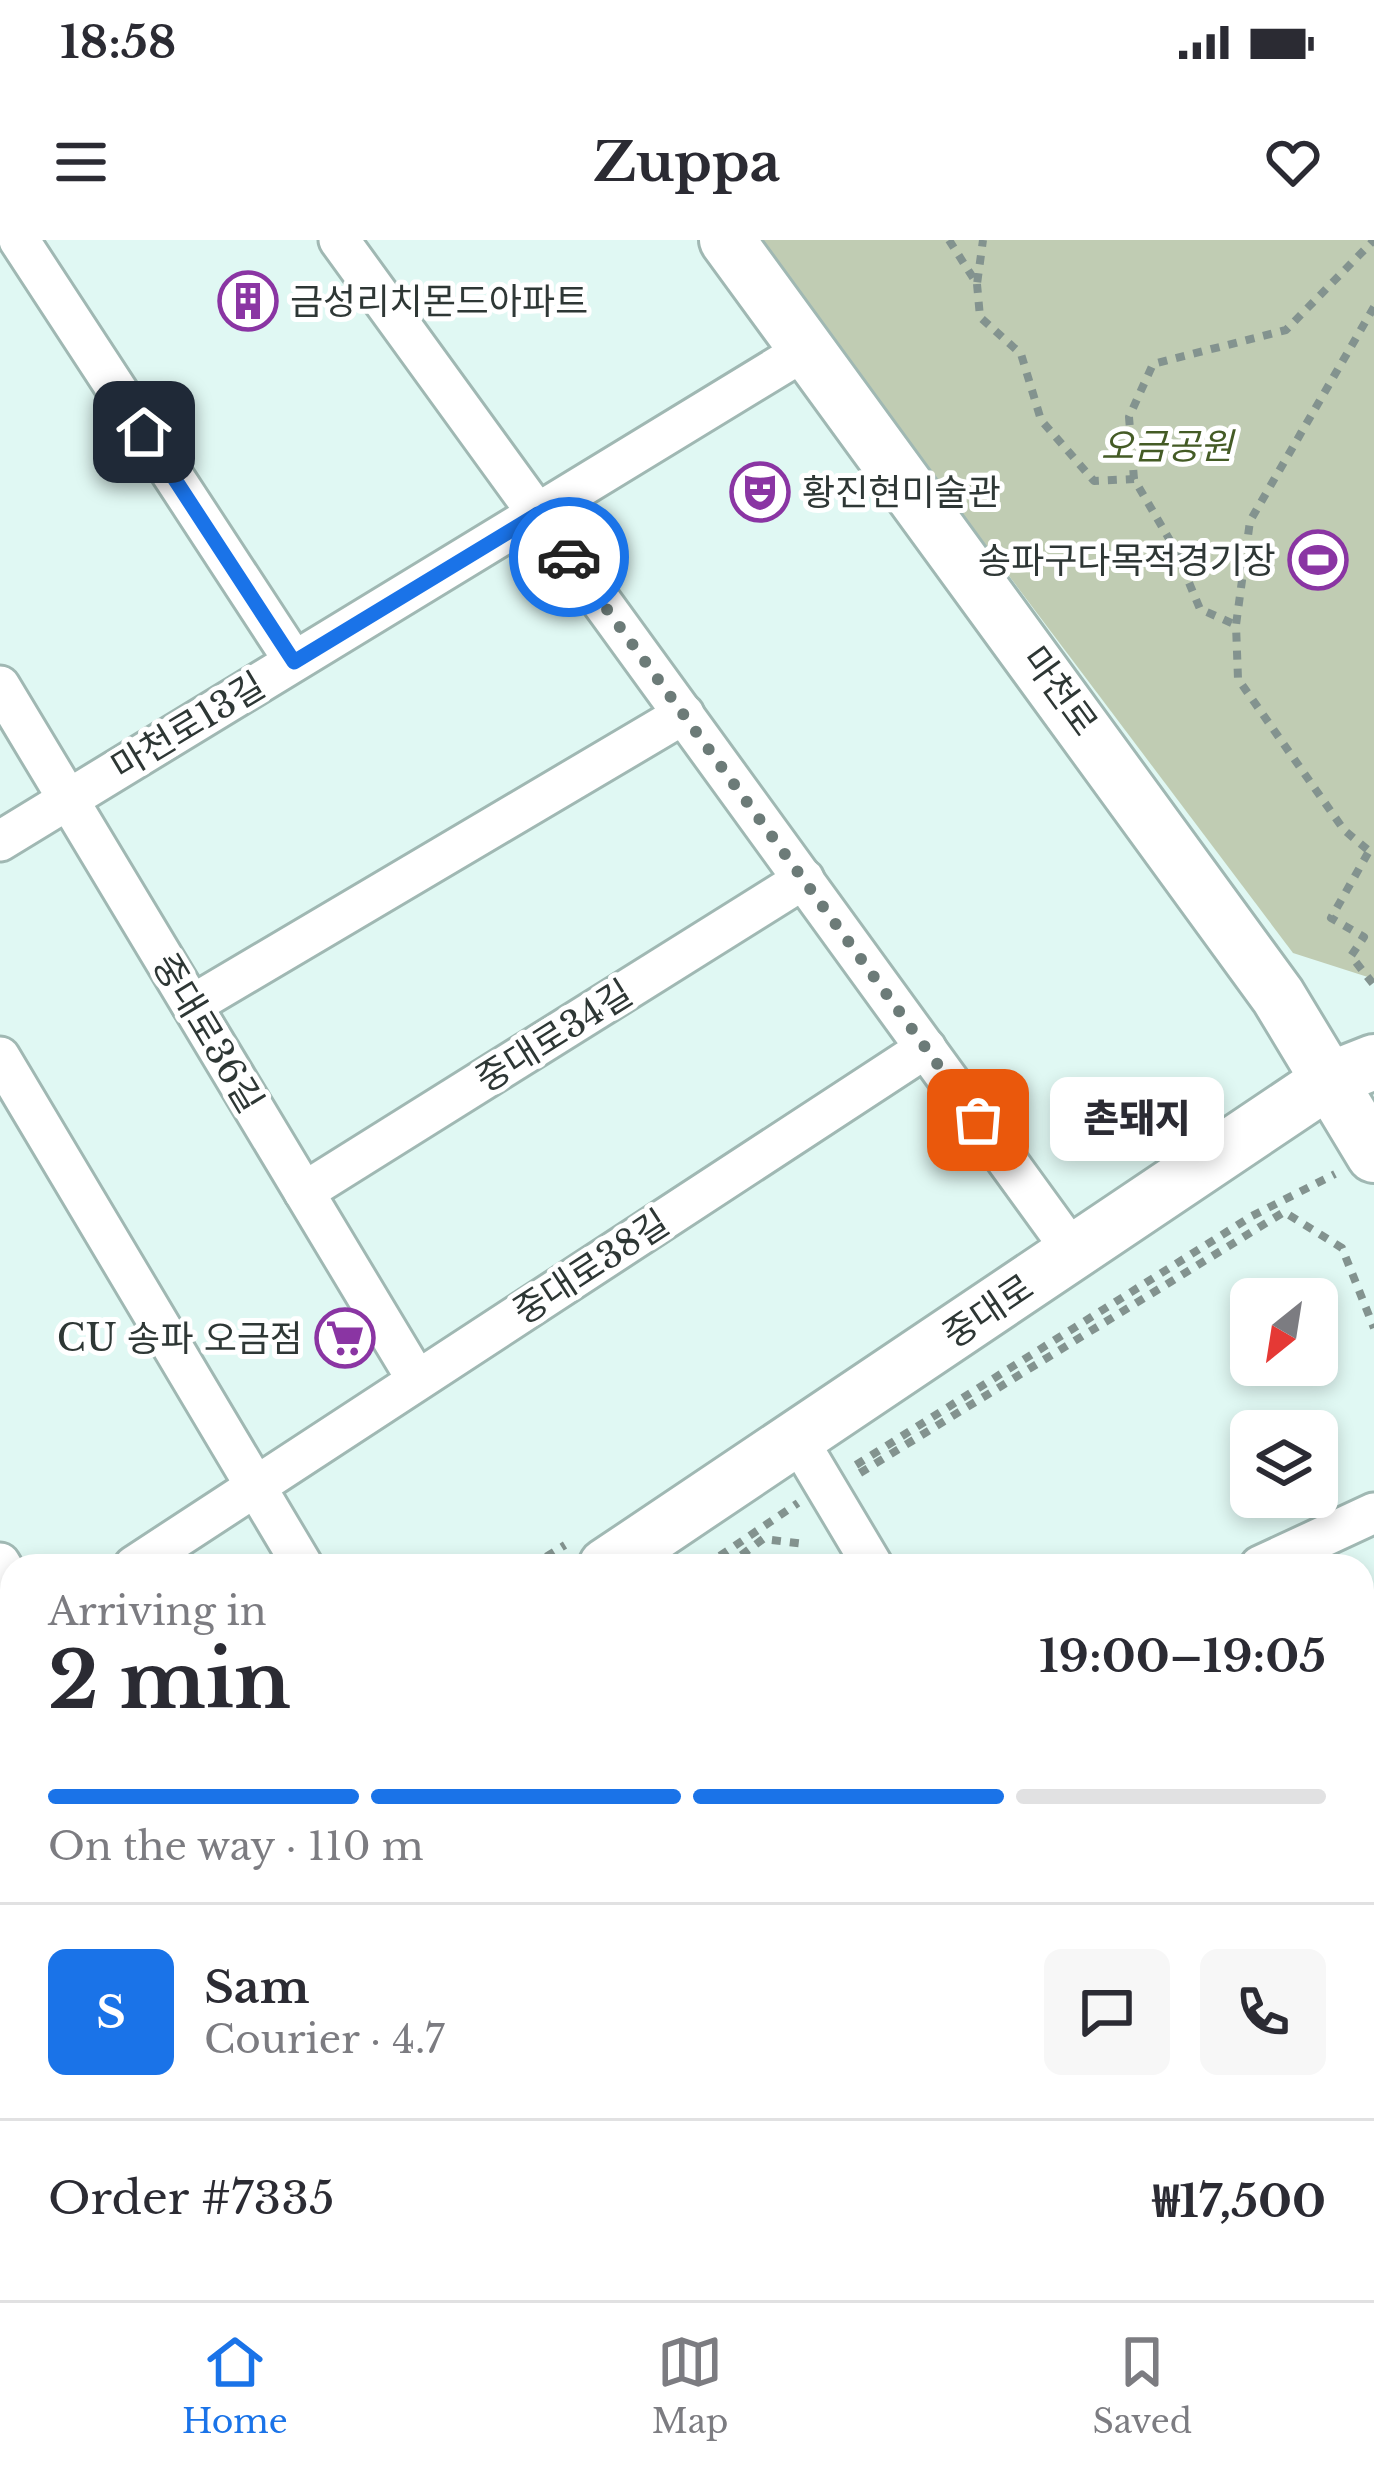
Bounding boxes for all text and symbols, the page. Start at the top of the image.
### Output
text: 18:58 [60,14,176,70]
icon: menu [48,129,114,195]
text: Zuppa [593,129,781,196]
icon: heart [1260,129,1326,195]
building icon: 금성리치몬드아파트 [217,270,279,332]
place label: 금성리치몬드아파트 [290,279,588,324]
pin [93,381,195,483]
icon: home [111,399,177,465]
park label: 오금공원 [1101,424,1236,469]
theatre icon: 황진현미술관 [729,461,791,523]
place label: 황진현미술관 [802,470,1001,515]
courier [509,497,629,617]
icon: car [536,524,602,590]
sports icon: 송파구다목적경기장 [1287,529,1349,591]
place label: 송파구다목적경기장 [978,538,1276,583]
street label: 마천로 [1013,638,1107,744]
street label: 마천로13길 [103,663,273,789]
street label: 중대로36길 [143,945,273,1121]
street label: 중대로34길 [468,970,640,1102]
pin [927,1069,1029,1171]
callout: 촌돼지 [1050,1078,1224,1162]
icon: bag [945,1087,1011,1153]
text: 촌돼지 [1083,1094,1191,1143]
street label: 중대로38길 [505,1200,677,1334]
street label: 중대로 [934,1265,1042,1357]
north arrow [1230,1278,1338,1386]
map controls [1230,1278,1338,1518]
supermarket icon: CU 송파 오금점 [314,1307,376,1369]
place label: CU 송파 오금점 [57,1316,303,1361]
button: layers [1230,1410,1338,1518]
text: Arriving in [48,1587,267,1636]
text: 19:00–19:05 [1039,1628,1326,1684]
text: 2 min [48,1632,291,1729]
text: On the way · 110 m [48,1822,424,1871]
button: chat [1044,1949,1170,2075]
button: phone [1200,1949,1326,2075]
text: Sam [204,1959,309,2015]
text: S [96,1984,126,2040]
text: Courier · 4.7 [204,2015,445,2064]
text: Order #7335 [48,2170,335,2226]
text: ₩17,500 [1153,2173,1326,2229]
tab: Home [182,2329,288,2442]
tab: Map [652,2329,728,2442]
tab: Saved [1092,2329,1192,2442]

